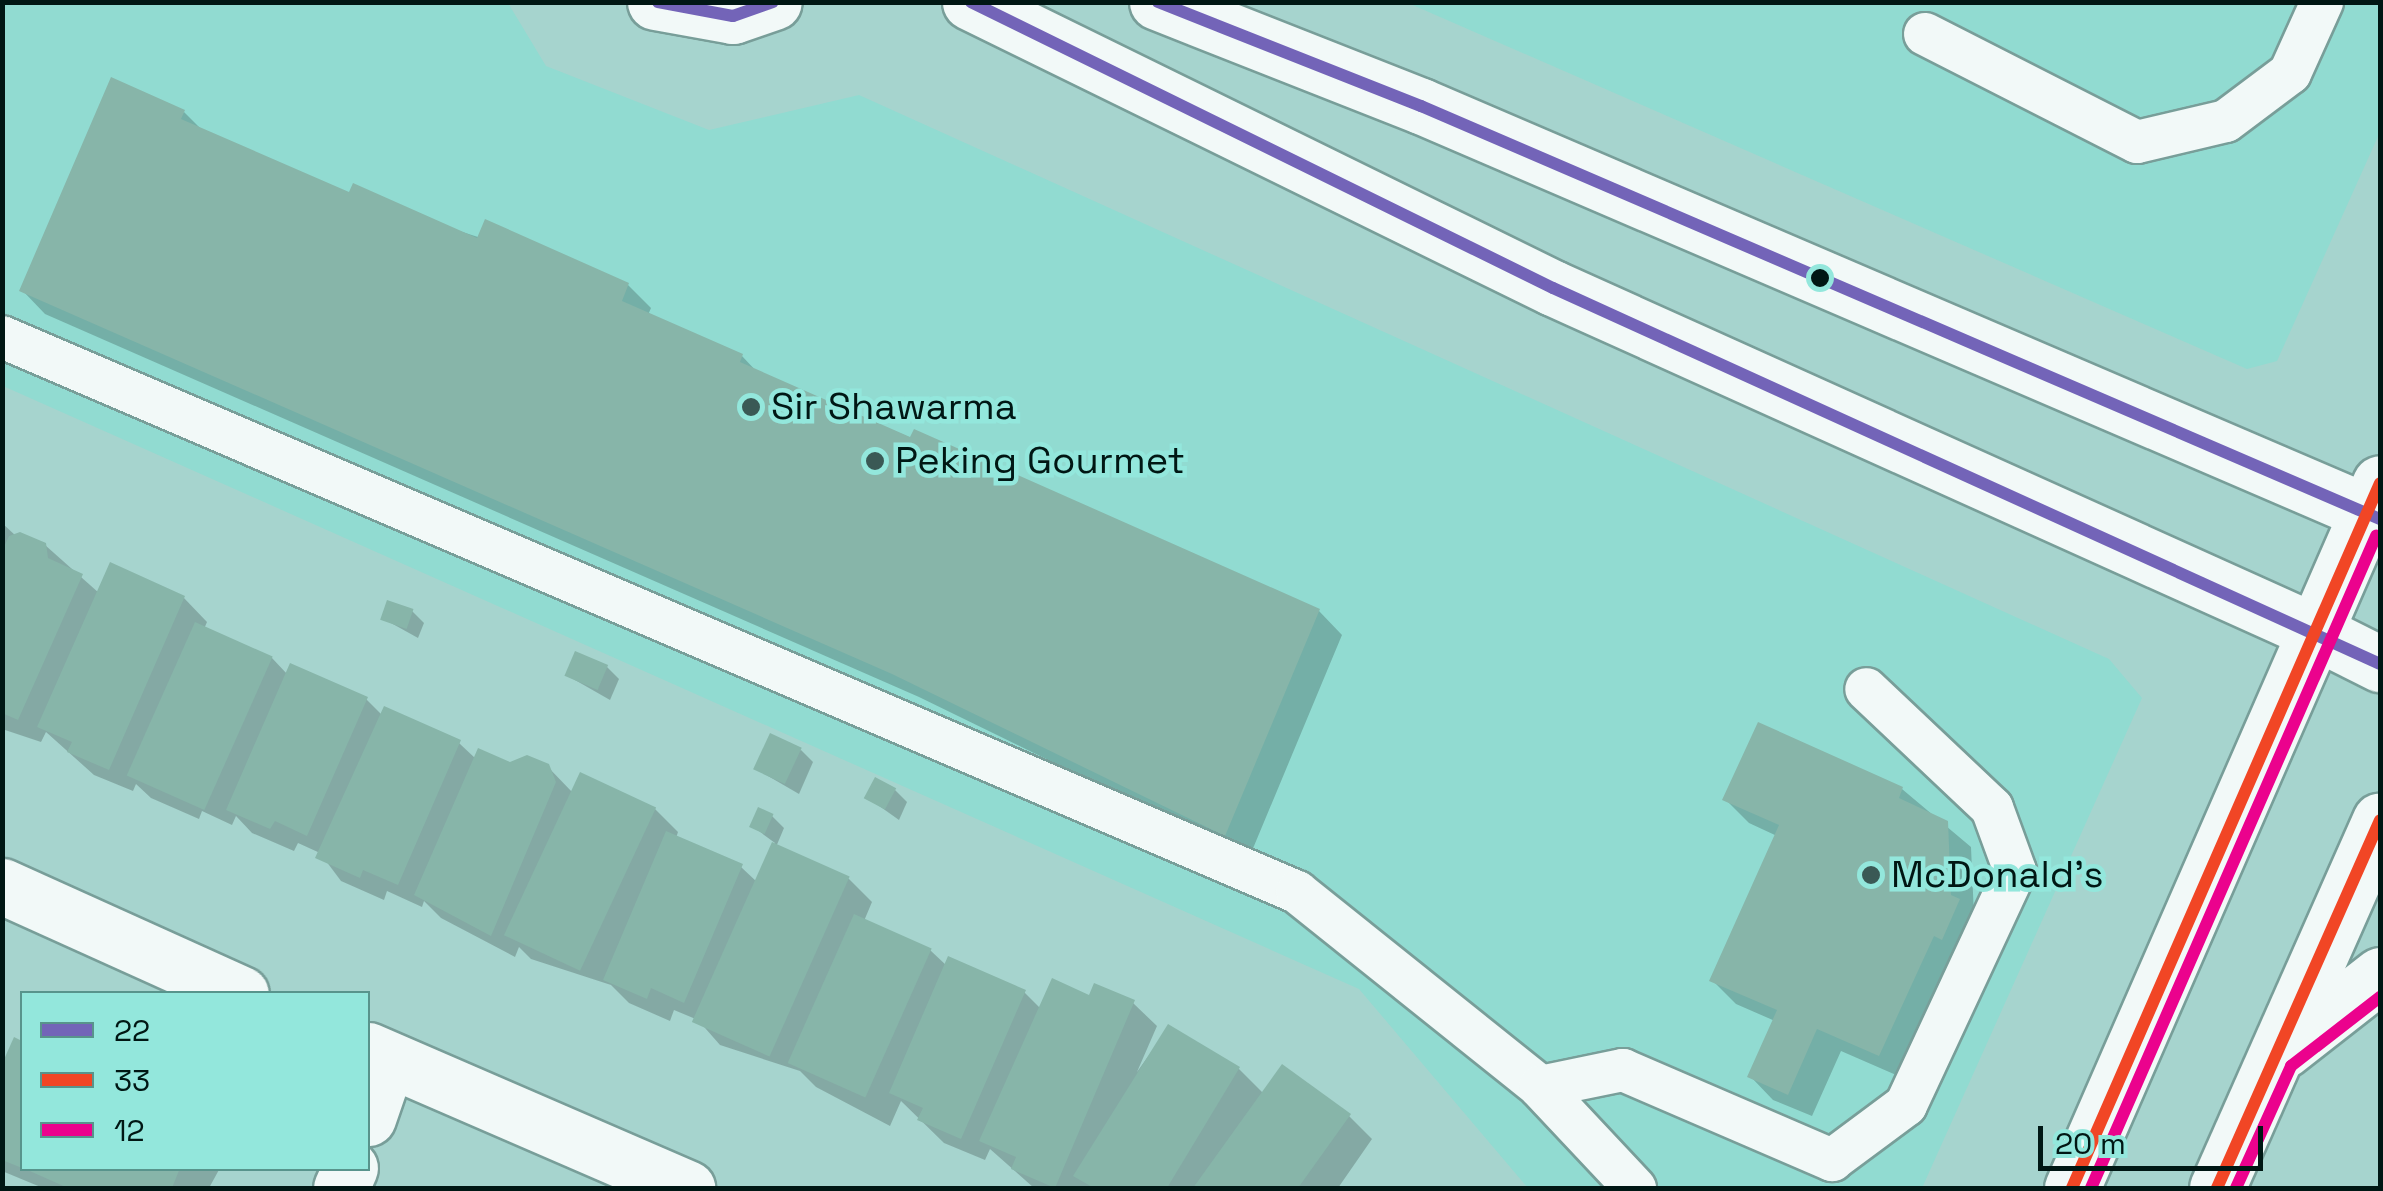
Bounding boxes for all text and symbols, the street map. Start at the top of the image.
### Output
unlabelled marker [1810,268,1830,288]
place label: Sir Shawarma [771,384,1017,430]
marker: Sir Shawarma [740,396,762,418]
place label: Peking Gourmet [895,438,1185,484]
marker: Peking Gourmet [864,450,886,472]
place label: McDonald's [1891,852,2104,898]
marker: McDonald's [1860,864,1882,886]
legend [20,991,370,1171]
text: 22 [114,1011,150,1050]
text: 33 [114,1061,150,1100]
scale bar [2043,1106,2268,1168]
text: 12 [114,1111,145,1150]
text: 20 m [2055,1124,2126,1163]

